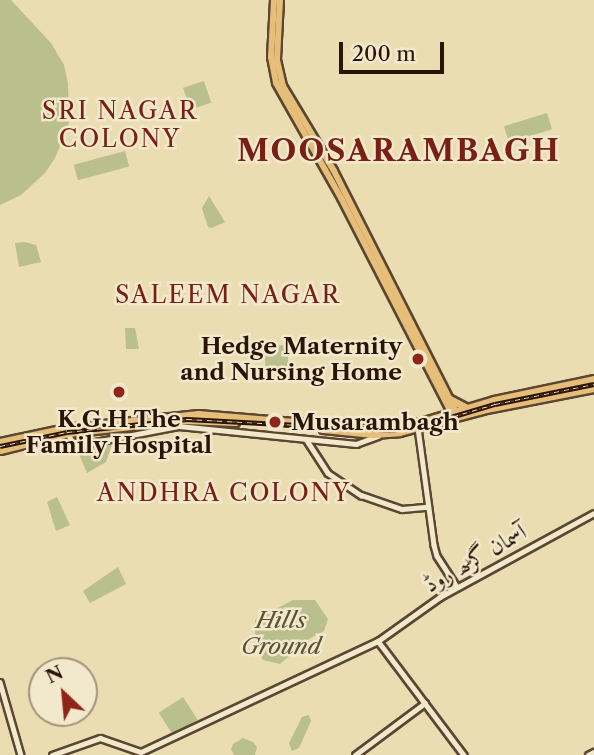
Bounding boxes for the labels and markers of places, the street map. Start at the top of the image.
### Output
place label: Hedge Maternity and Nursing Home [180,332,402,386]
marker: Hedge Maternity and Nursing Home [408,349,428,369]
marker: K.G.H The Family Hospital [109,382,129,402]
place label: K.G.H The Family Hospital [26,405,212,459]
place label: Musarambagh [291,408,459,436]
marker: Musarambagh [265,412,285,432]

